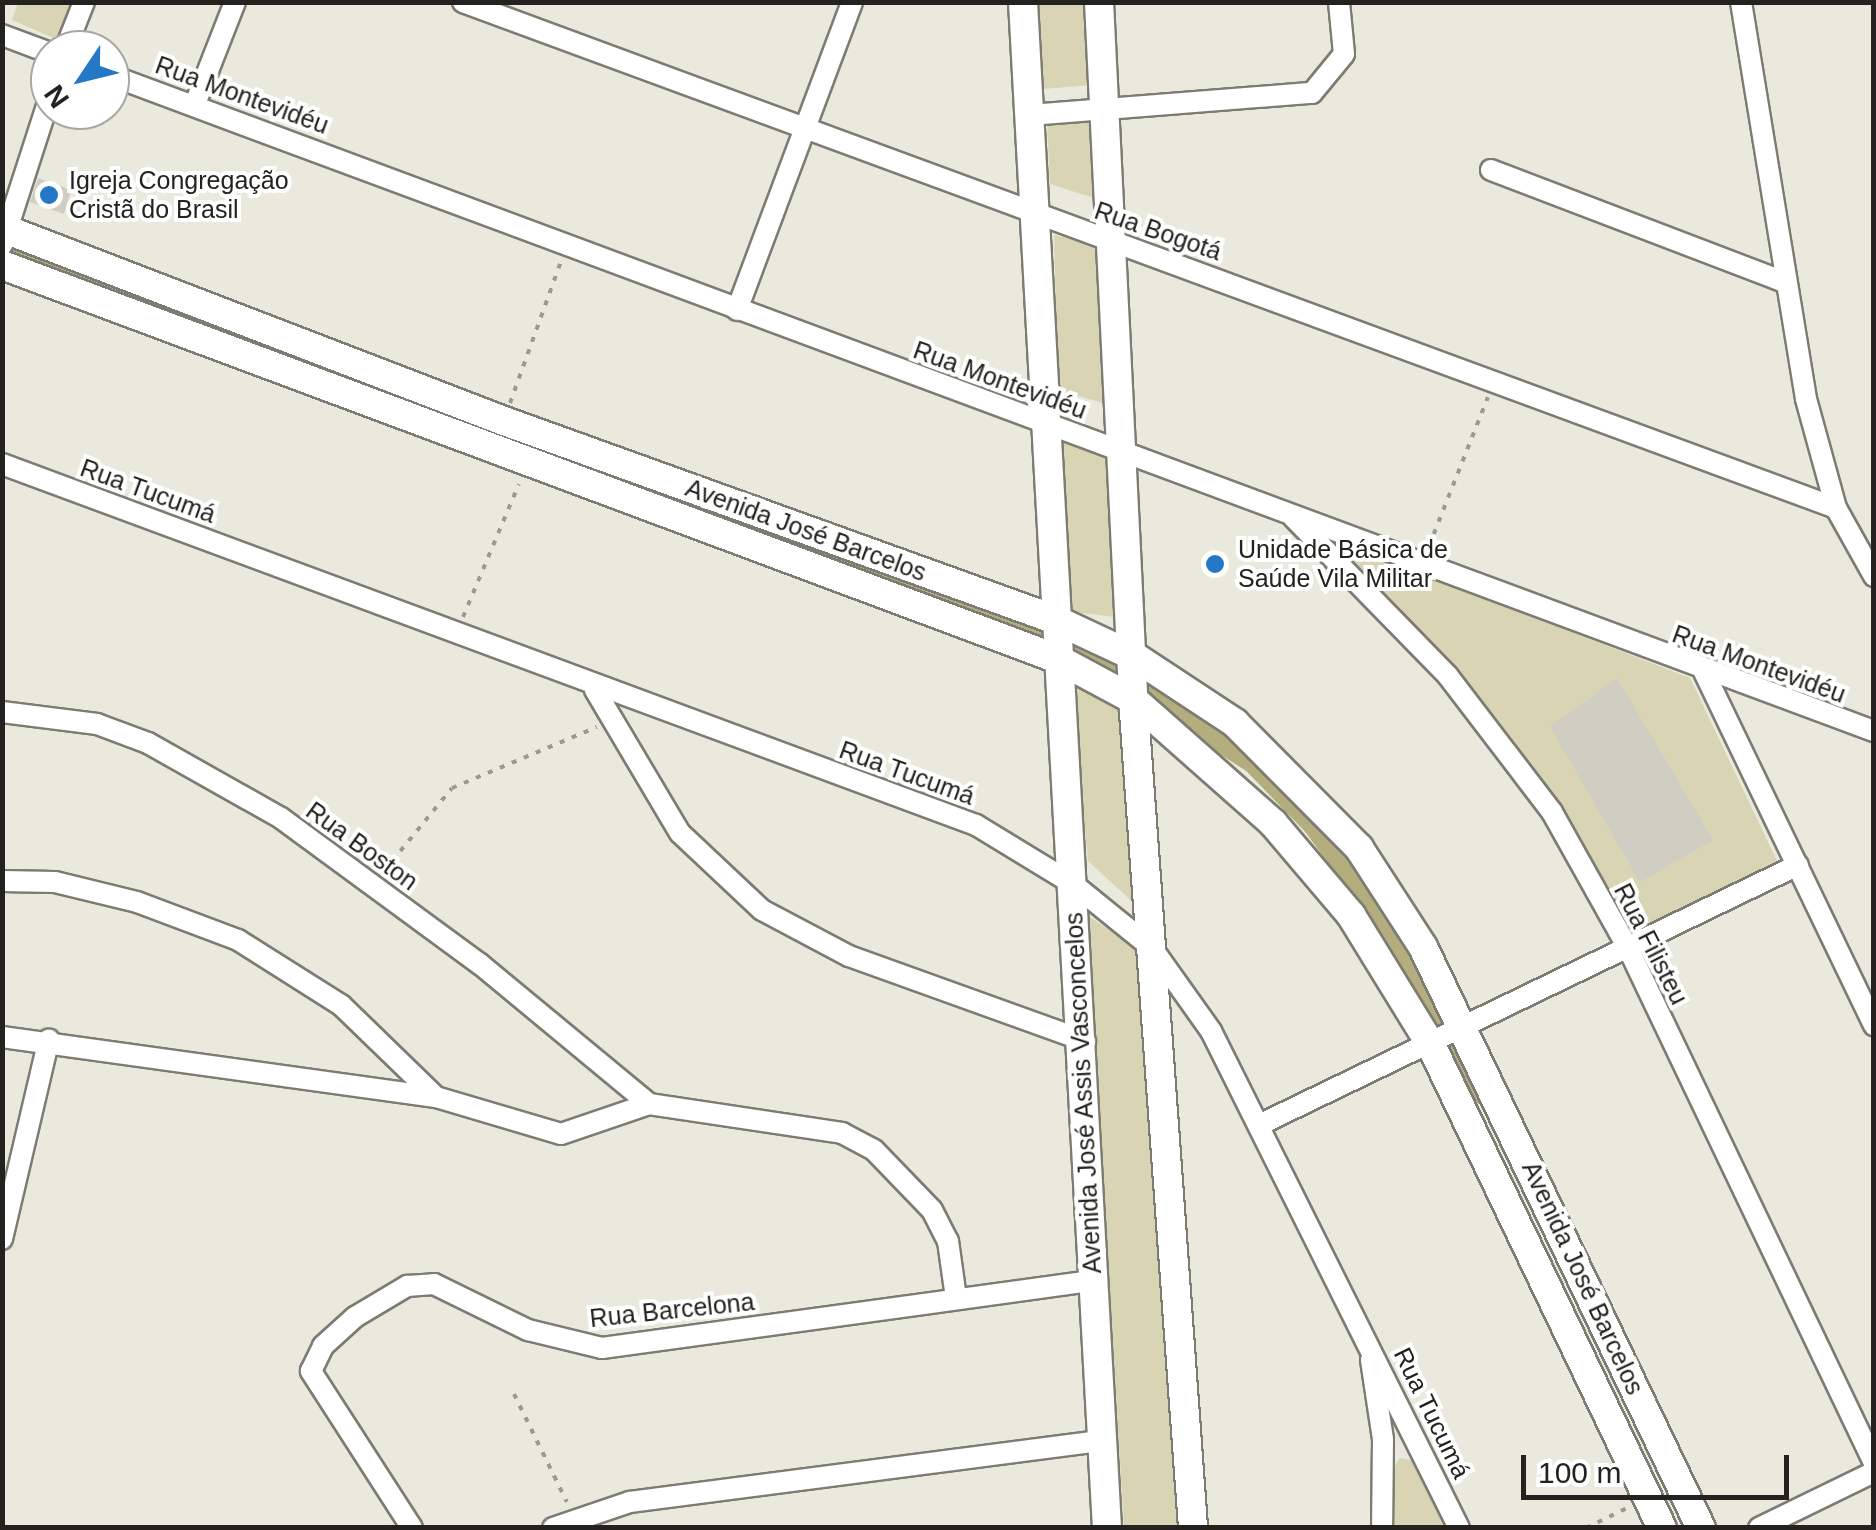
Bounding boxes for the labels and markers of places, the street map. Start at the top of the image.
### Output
place label: Igreja Congregação Cristã do Brasil [69,166,289,225]
marker: Igreja Congregação Cristã do Brasil [38,184,60,206]
place label: Unidade Básica de Saúde Vila Militar [1238,535,1448,594]
marker: Unidade Básica de Saúde Vila Militar [1202,551,1228,577]

